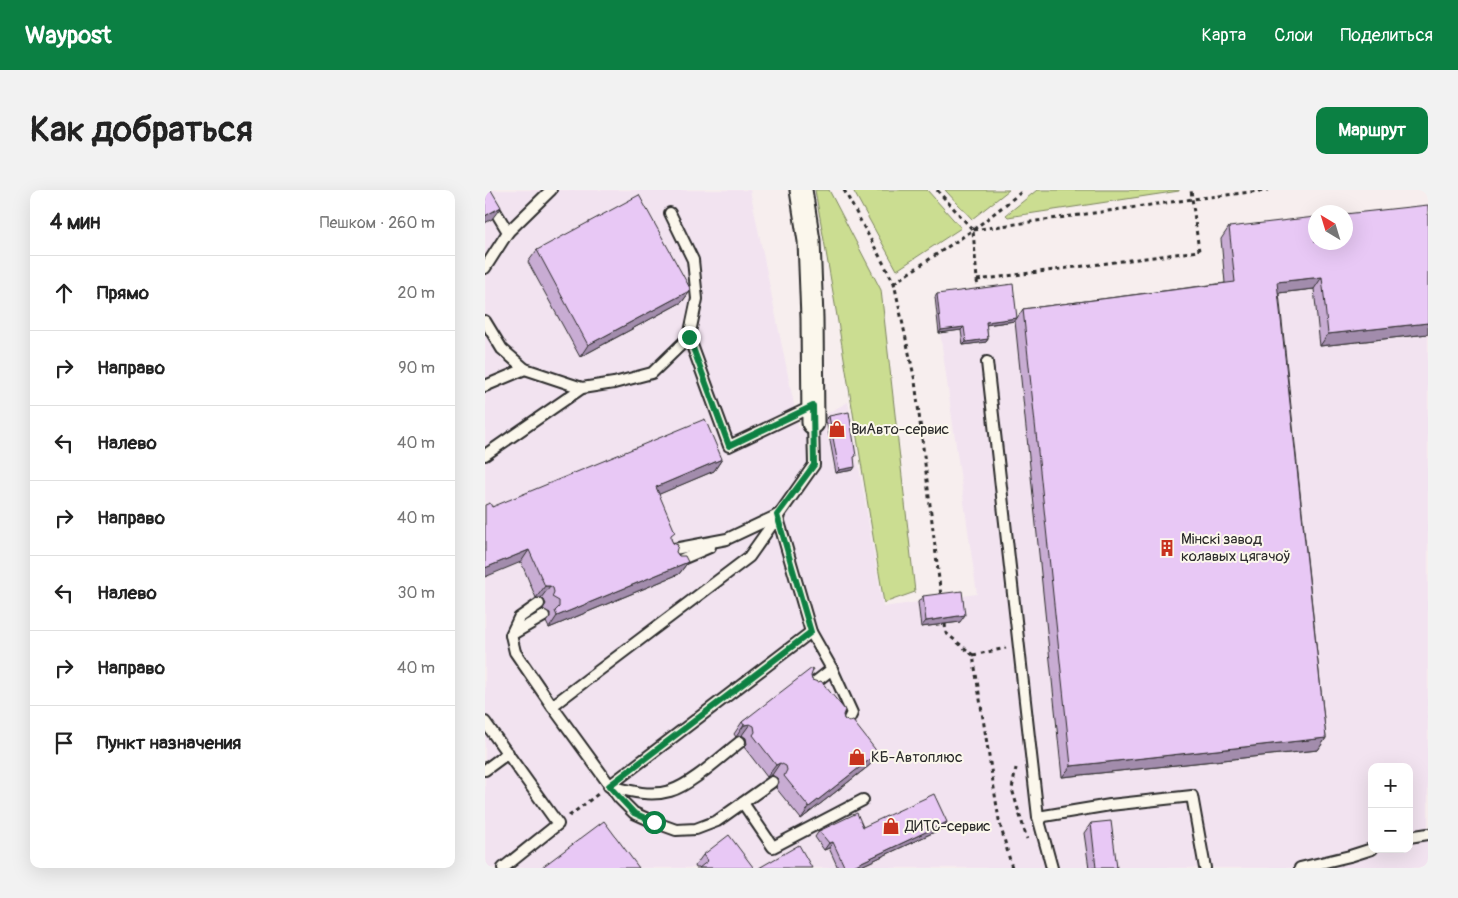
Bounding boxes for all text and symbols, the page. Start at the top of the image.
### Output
text: Waypost [25,21,112,50]
text: Карта [1202,24,1246,47]
text: Слои [1274,24,1312,47]
text: Поделиться [1340,24,1433,47]
button: Маршрут [1316,107,1428,154]
text: Как добраться [30,108,253,152]
north arrow [1308,205,1353,250]
text: 4 мин [50,209,100,236]
text: Пешком · 260 m [320,213,435,233]
icon: ahead [50,279,78,307]
text: Прямо [97,281,149,305]
text: 20 m [397,283,435,303]
route end [678,326,701,349]
icon: right [50,354,78,382]
text: Направо [97,356,165,380]
text: 90 m [398,358,435,378]
shop icon: ВиАвто-сервис [827,419,847,439]
place label: ВиАвто-сервис [851,420,949,439]
icon: left [50,429,78,457]
text: Налево [97,431,157,455]
text: 40 m [397,433,435,453]
icon: right [50,504,78,532]
text: Направо [97,506,165,530]
text: 40 m [397,508,435,528]
place label: Мінскі завод колавых цягачоў [1181,530,1291,566]
building icon: Мінскі завод колавых цягачоў [1157,538,1177,558]
icon: left [50,579,78,607]
text: Налево [97,581,157,605]
text: 30 m [397,583,435,603]
icon: right [50,654,78,682]
text: Направо [97,656,165,680]
text: 40 m [397,658,435,678]
icon: arrive [50,729,78,757]
text: Пункт назначения [97,731,241,755]
shop icon: КБ-Автоплюс [847,747,867,767]
place label: КБ-Автоплюс [871,748,963,767]
map controls [1368,763,1413,853]
button: + [1368,763,1413,808]
button: − [1368,808,1413,853]
route start [643,811,666,834]
shop icon: ДИТС-сервис [881,816,901,836]
place label: ДИТС-сервис [904,817,991,836]

